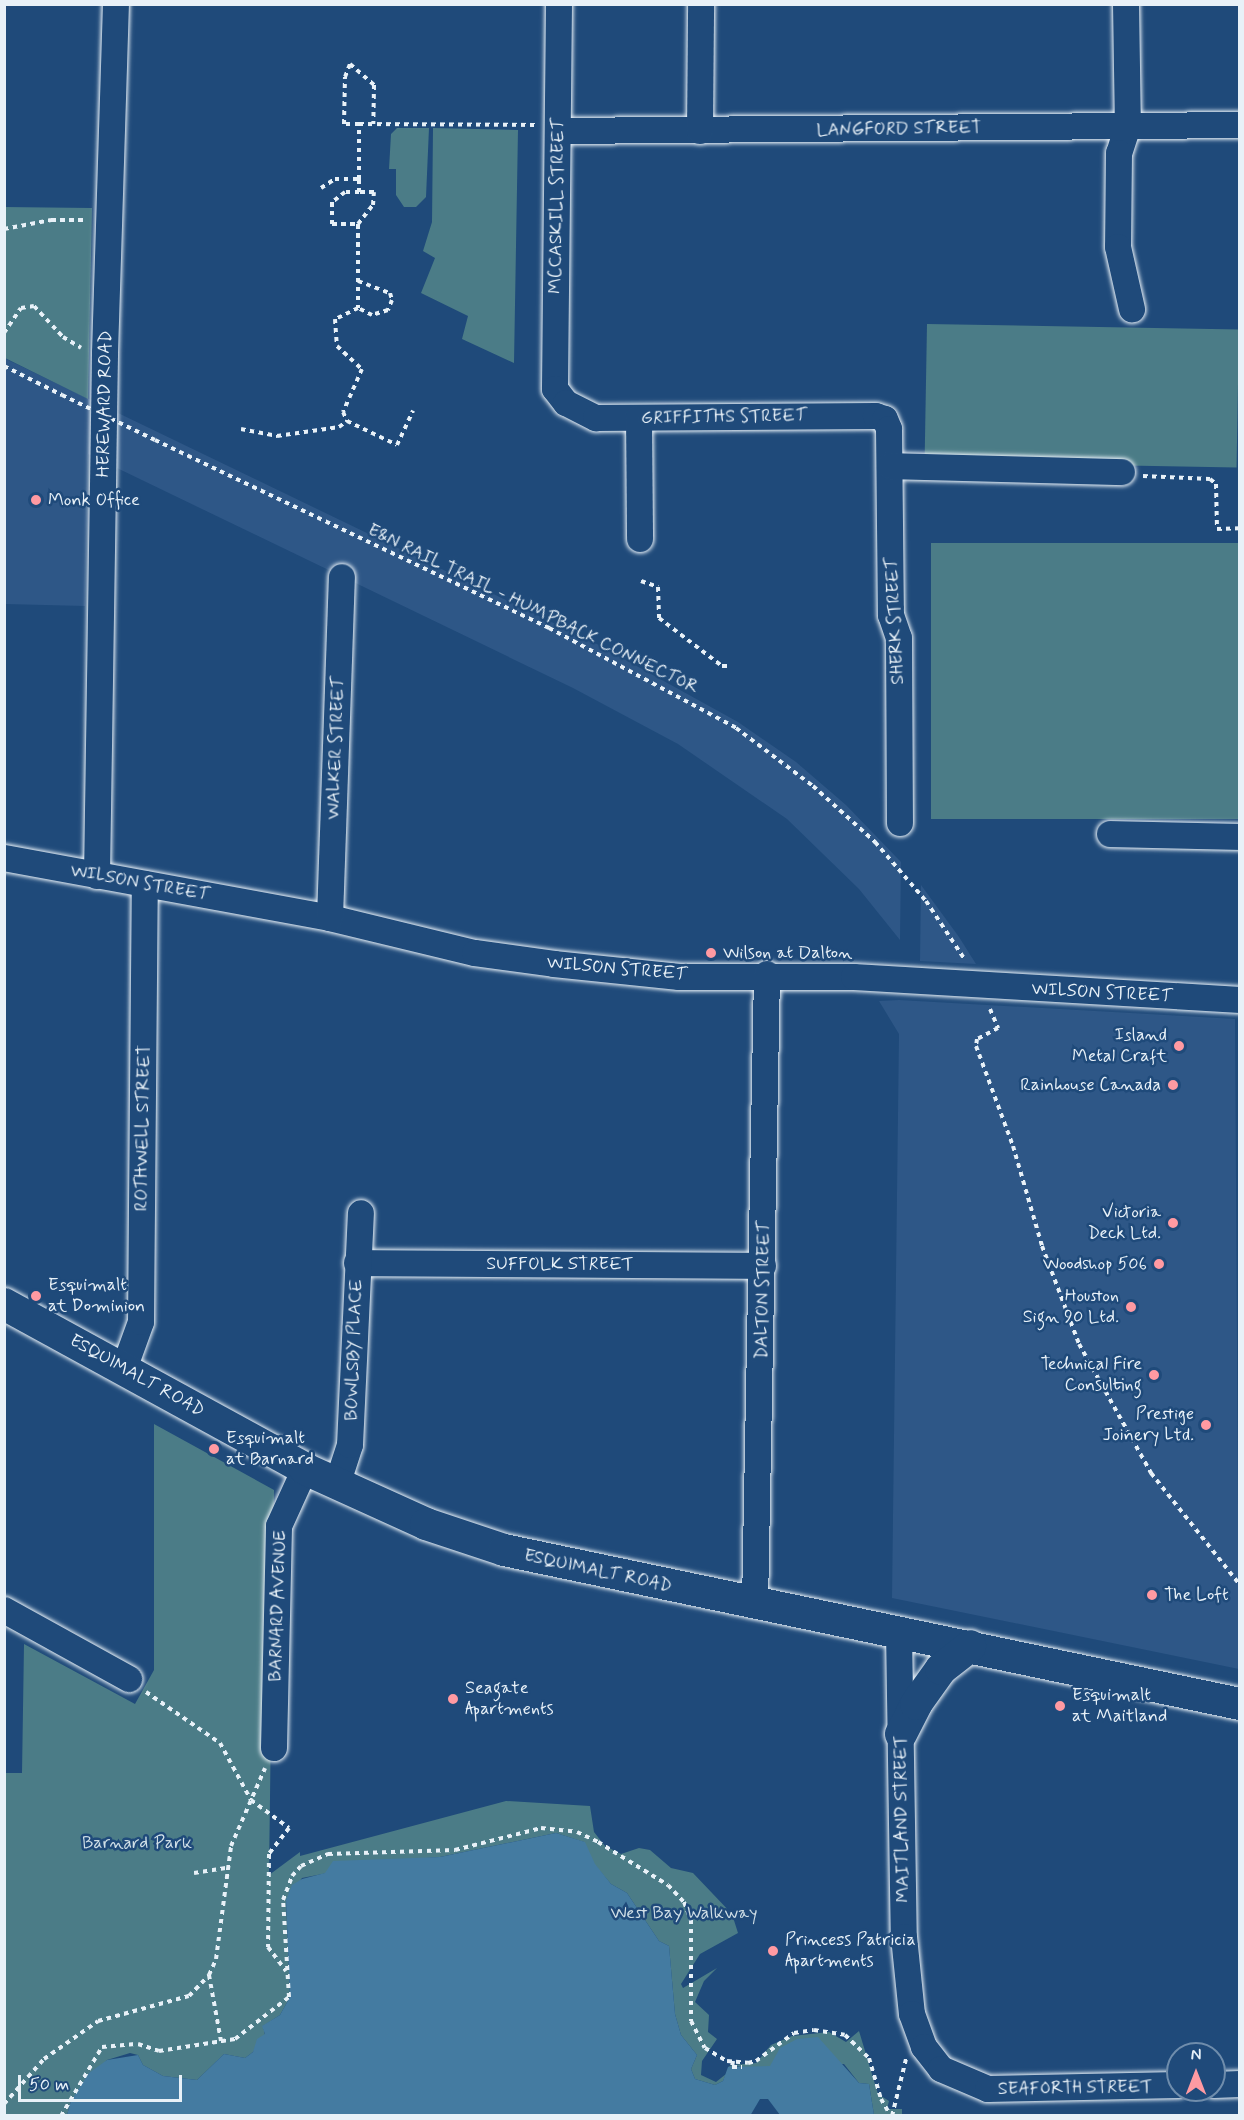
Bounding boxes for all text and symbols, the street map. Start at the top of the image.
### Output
street label: MCCASKILL STREET [545,117,569,295]
street label: LANGFORD STREET [816,117,982,141]
street label: HEREWARD ROAD [93,331,117,477]
street label: GRIFFITHS STREET [640,405,808,429]
place label: Monk Office [48,489,140,511]
marker: Monk Office [29,493,43,507]
street label: E&N RAIL TRAIL - HUMPBACK CONNECTOR [365,519,701,699]
street label: SHERK STREET [881,556,909,686]
street label: WALKER STREET [323,676,349,820]
street label: WILSON STREET [68,860,212,906]
place label: Wilson at Dalton [723,942,850,964]
marker: Wilson at Dalton [704,946,718,960]
street label: WILSON STREET [545,952,689,986]
street label: WILSON STREET [1031,979,1173,1007]
place label: Island Metal Craft [1072,1025,1167,1068]
marker: Island Metal Craft [1172,1039,1186,1053]
street label: ROTHWELL STREET [131,1044,155,1212]
place label: Rainhouse Canada [1021,1074,1161,1096]
marker: Rainhouse Canada [1166,1078,1180,1092]
place label: Victoria Deck Ltd. [1088,1202,1161,1244]
marker: Victoria Deck Ltd. [1166,1216,1180,1230]
street label: DALTON STREET [751,1220,775,1360]
street label: SUFFOLK STREET [485,1253,635,1275]
place label: Woodshop 506 [1043,1253,1147,1275]
marker: Woodshop 506 [1152,1257,1166,1271]
place label: Esquimalt at Dominion [48,1275,148,1318]
street label: BOWLSBY PLACE [341,1279,367,1421]
place label: Houston Sign 90 Ltd. [1023,1286,1119,1328]
marker: Esquimalt at Dominion [29,1289,43,1303]
marker: Houston Sign 90 Ltd. [1124,1300,1138,1314]
street label: ESQUIMALT ROAD [67,1331,207,1421]
place label: Technical Fire Consulting [1041,1354,1142,1396]
marker: Technical Fire Consulting [1147,1368,1161,1382]
place label: Prestige Joinery Ltd. [1101,1404,1194,1446]
marker: Prestige Joinery Ltd. [1199,1418,1213,1432]
place label: Esquimalt at Barnard [226,1428,316,1470]
marker: Esquimalt at Barnard [207,1442,221,1456]
street label: BARNARD AVENUE [265,1529,291,1683]
street label: ESQUIMALT ROAD [523,1545,673,1597]
place label: The Loft [1164,1584,1231,1606]
marker: The Loft [1145,1588,1159,1602]
place label: Seagate Apartments [465,1678,553,1720]
place label: Esquimalt at Maitland [1072,1685,1164,1728]
marker: Seagate Apartments [446,1692,460,1706]
marker: Esquimalt at Maitland [1053,1699,1067,1713]
street label: MAITLAND STREET [890,1734,914,1904]
park label: Barnard Park [84,1832,190,1854]
park label: West Bay Walkway [611,1902,757,1924]
place label: Princess Patricia Apartments [785,1930,916,1972]
marker: Princess Patricia Apartments [766,1944,780,1958]
north arrow [1166,2042,1226,2102]
text: N [1191,2045,1201,2066]
scale bar [21,2063,184,2101]
text: 50 m [29,2073,69,2097]
street label: SEAFORTH STREET [997,2076,1153,2100]

